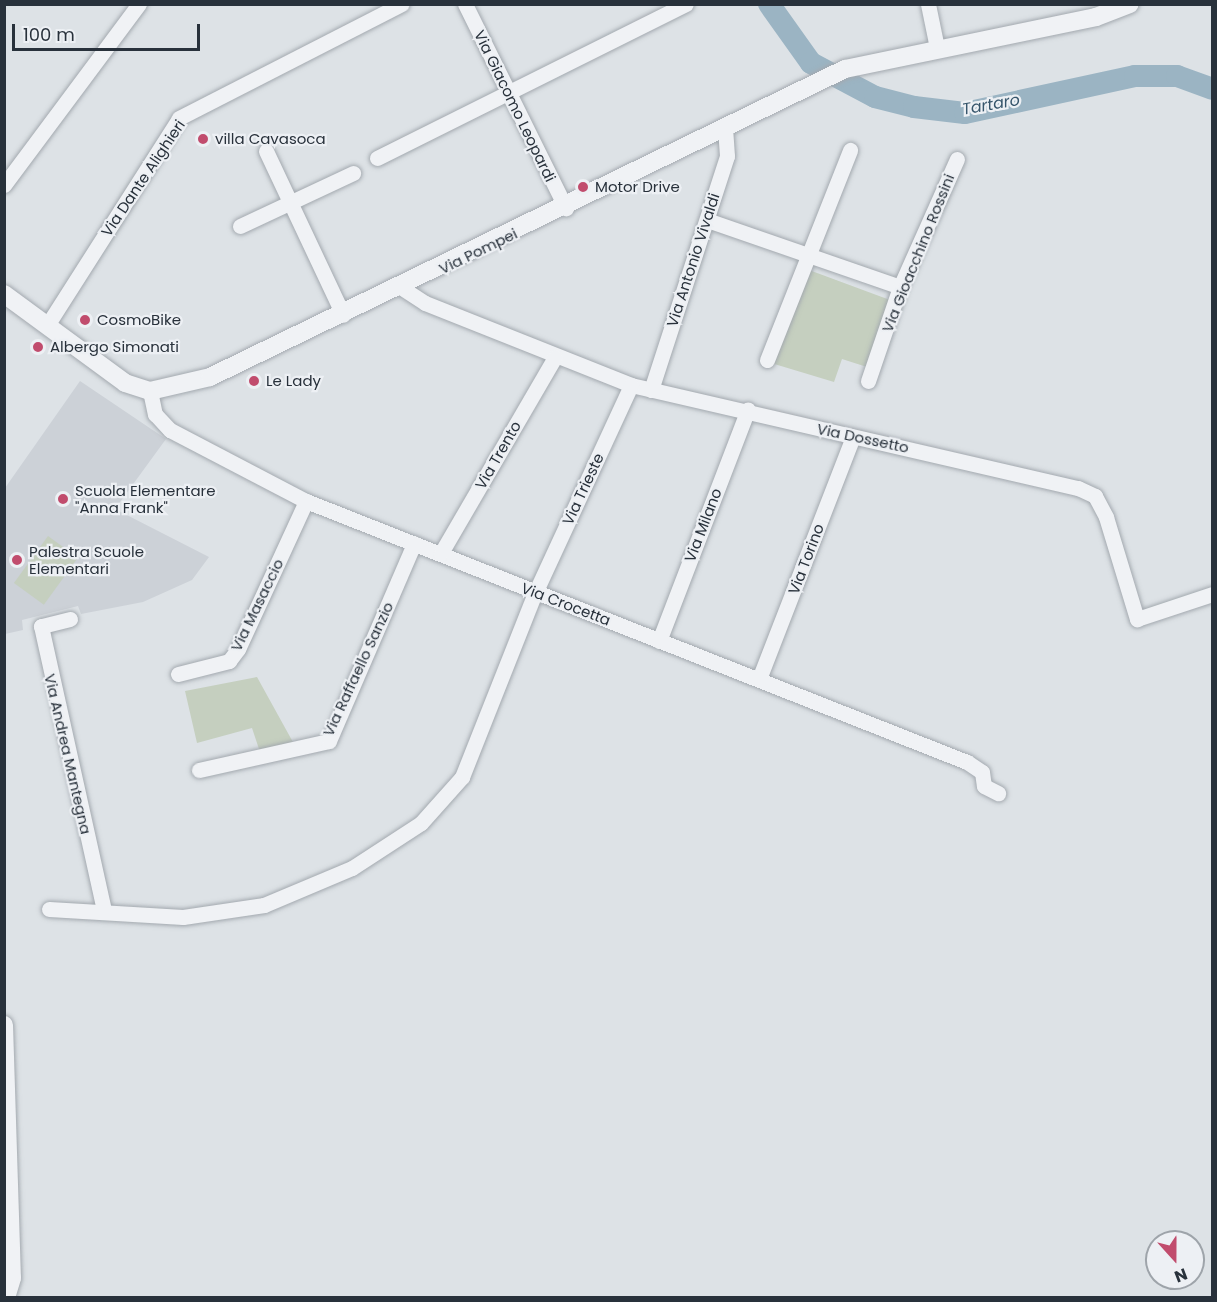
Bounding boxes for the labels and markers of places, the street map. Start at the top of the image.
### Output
place label: villa Cavasoca [215,130,326,148]
marker: villa Cavasoca [196,132,210,146]
place label: Motor Drive [595,178,680,196]
marker: Motor Drive [576,180,590,194]
place label: CosmoBike [97,311,181,329]
marker: CosmoBike [78,313,92,327]
place label: Albergo Simonati [50,338,179,356]
marker: Albergo Simonati [31,340,45,354]
place label: Le Lady [266,372,321,390]
marker: Le Lady [247,374,261,388]
place label: Scuola Elementare "Anna Frank" [75,481,215,516]
marker: Scuola Elementare "Anna Frank" [56,492,70,506]
place label: Palestra Scuole Elementari [29,542,144,577]
marker: Palestra Scuole Elementari [10,553,24,567]

